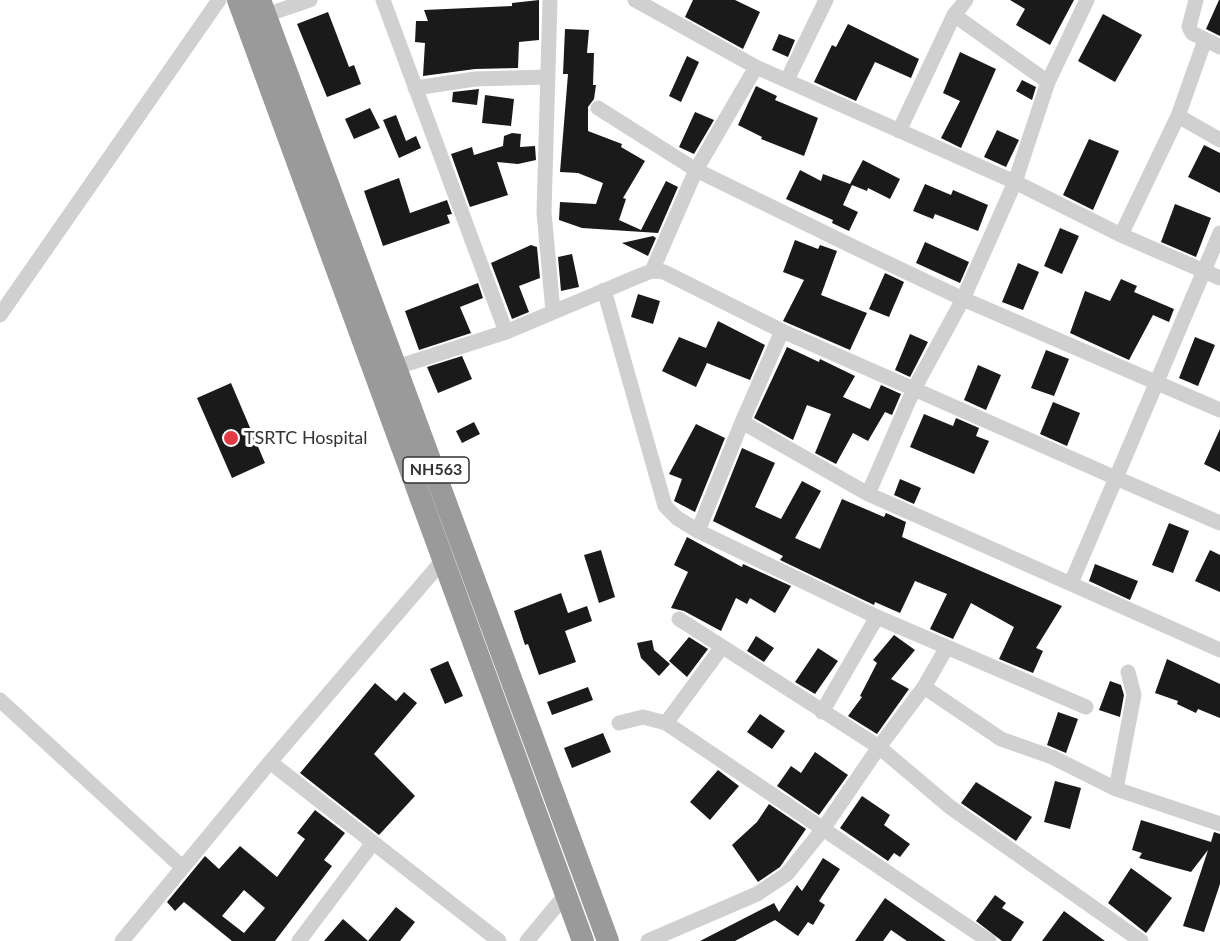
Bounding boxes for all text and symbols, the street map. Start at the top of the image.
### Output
place label: TSRTC Hospital [244,427,367,449]
marker: TSRTC Hospital [222,429,240,447]
road number: NH563 [403,457,469,483]

